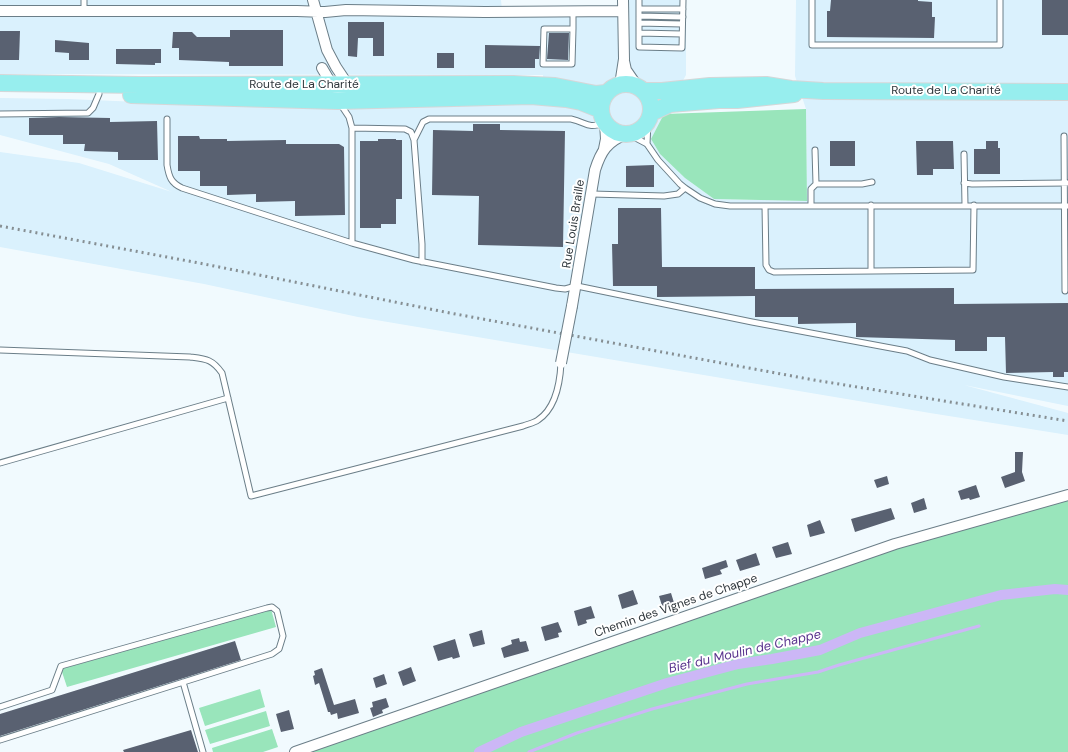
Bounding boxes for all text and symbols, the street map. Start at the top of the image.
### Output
street label: Route de La Charité [249,78,359,92]
street label: Route de La Charité [891,84,1001,98]
street label: Rue Louis Braille [560,179,588,269]
street label: Chemin des Vignes de Chappe [593,571,759,641]
water label: Bief du Moulin de Chappe [667,627,823,677]

